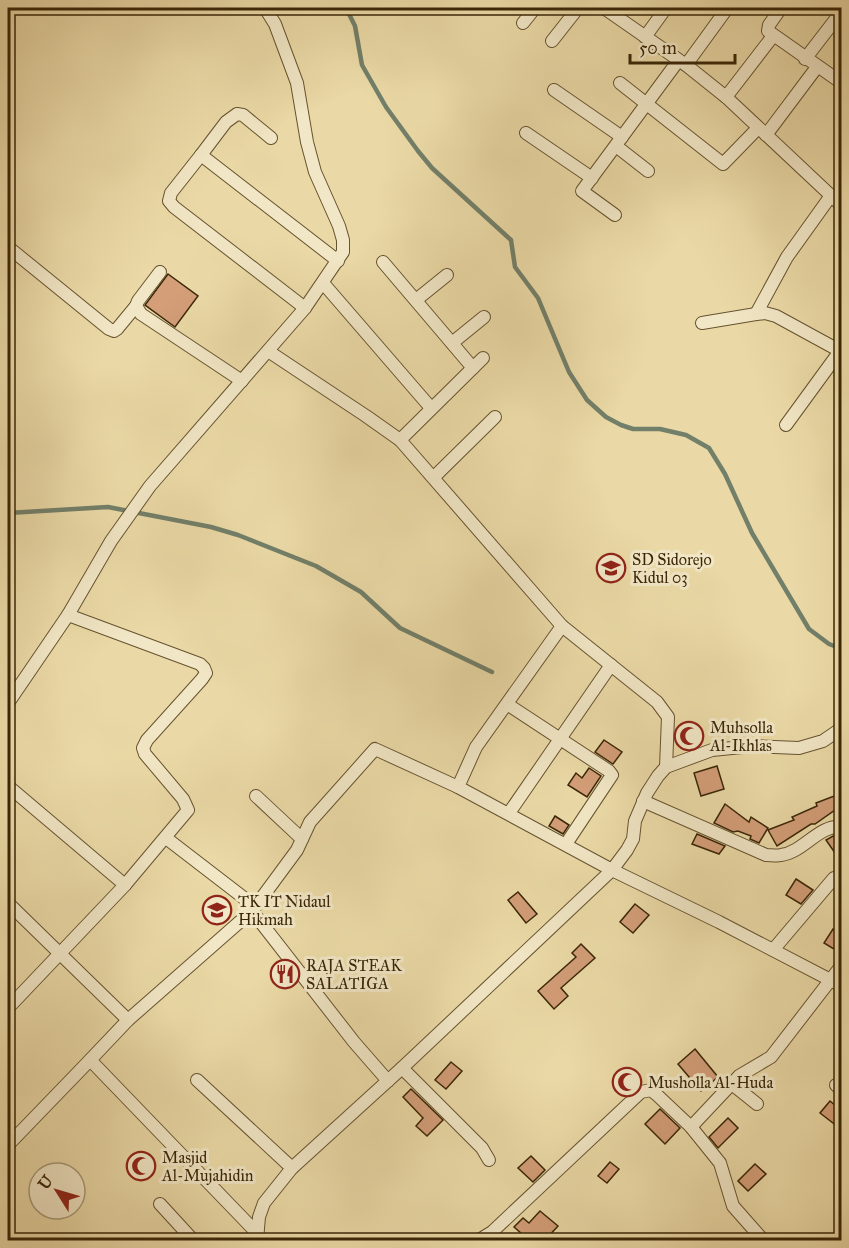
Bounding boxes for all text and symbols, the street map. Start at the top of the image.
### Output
scale bar [630,27,735,65]
text: 50 m [639,37,677,59]
place label: SD Sidorejo Kidul 03 [632,550,712,587]
school or university icon: SD Sidorejo Kidul 03 [595,552,627,584]
place label: Muhsolla Al-Ikhlas [709,718,773,755]
mosque icon: Muhsolla Al-Ikhlas [673,720,705,752]
place label: TK IT Nidaul Hikmah [238,892,331,929]
school or university icon: TK IT Nidaul Hikmah [201,894,233,926]
place label: RAJA STEAK SALATIGA [306,956,403,993]
restaurant icon: RAJA STEAK SALATIGA [269,958,301,990]
mosque icon: Musholla Al-Huda [611,1066,643,1098]
place label: Musholla Al-Huda [648,1073,773,1092]
place label: Masjid Al-Mujahidin [161,1148,254,1185]
mosque icon: Masjid Al-Mujahidin [125,1150,157,1182]
north arrow [27,1161,87,1221]
text: U [34,1171,57,1193]

